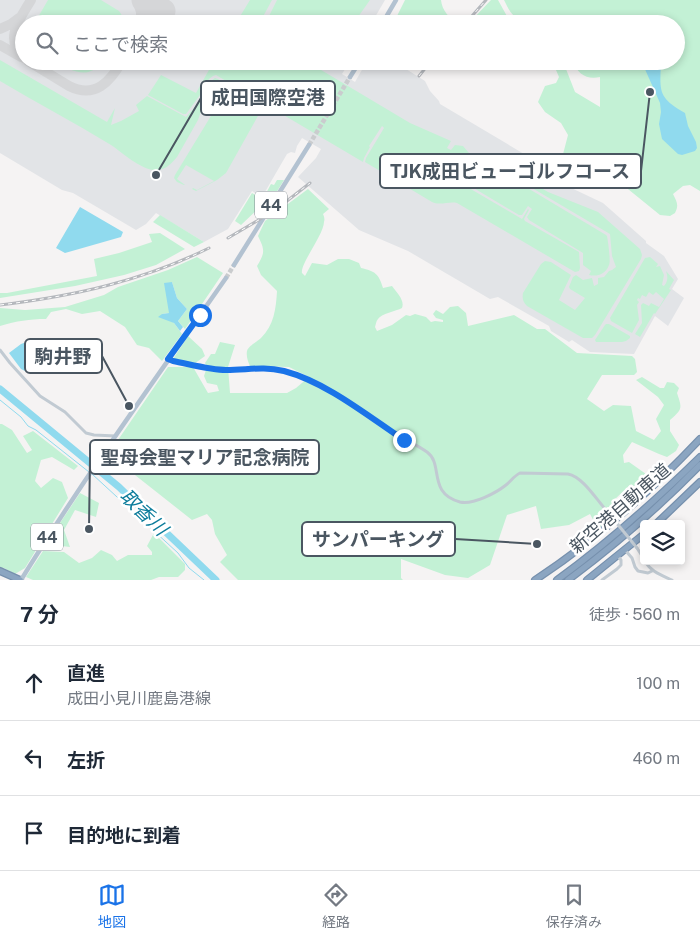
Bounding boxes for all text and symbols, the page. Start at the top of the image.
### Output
search box [15,15,685,70]
icon: search [33,29,61,57]
text: ここで検索 [73,33,168,55]
callout: 成田国際空港 [201,81,335,115]
text: 成田国際空港 [211,86,325,108]
callout: TJK成田ビューゴルフコース [380,154,641,188]
text: TJK成田ビューゴルフコース [390,160,630,182]
road number: 44 [255,192,287,218]
route start [189,304,212,327]
callout: 駒井野 [25,339,102,373]
text: 駒井野 [34,345,92,367]
route end [393,429,416,452]
callout: 聖母会聖マリア記念病院 [90,440,319,474]
text: 聖母会聖マリア記念病院 [100,446,310,468]
street label: 新空港自動車道 [566,459,674,557]
water label: 取香川 [116,484,174,541]
map controls [640,520,685,565]
button: layers [640,520,685,565]
callout: サンパーキング [302,522,455,556]
road number: 44 [31,524,63,550]
text: サンパーキング [312,528,444,550]
text: 7 分 [20,602,59,627]
text: 徒歩 · 560 m [589,605,680,624]
text: 直進 [67,662,105,684]
icon: ahead [20,669,48,697]
text: 100 m [636,674,680,693]
text: 成田小見川鹿島港線 [67,689,211,708]
icon: left [20,744,48,772]
text: 左折 [67,749,105,771]
text: 460 m [633,749,680,768]
icon: arrive [20,819,48,847]
text: 目的地に到着 [67,824,181,846]
tab: 地図 [98,881,126,931]
tab: 経路 [322,881,350,931]
tab: 保存済み [546,881,602,931]

